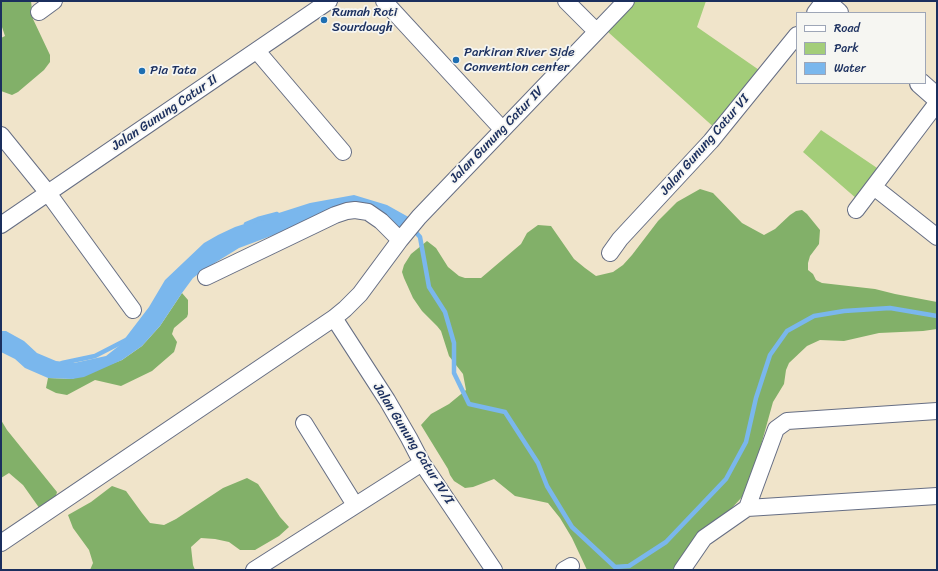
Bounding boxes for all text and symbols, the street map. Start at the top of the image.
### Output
place label: Rumah Roti Sourdough [332,5,397,36]
legend [796,12,926,84]
marker: Rumah Roti Sourdough [319,15,329,25]
text: Road [834,17,860,39]
text: Park [834,37,859,59]
place label: Parkiran River Side Convention center [464,45,575,76]
marker: Parkiran River Side Convention center [451,55,461,65]
text: Water [834,57,866,79]
place label: Pia Tata [150,63,196,79]
marker: Pia Tata [137,66,147,76]
street label: Jalan Gunung Catur II [109,72,221,154]
street label: Jalan Gunung Catur IV [447,84,547,186]
street label: Jalan Gunung Catur VI [657,92,753,198]
street label: Jalan Gunung Catur IV/I [369,381,457,507]

